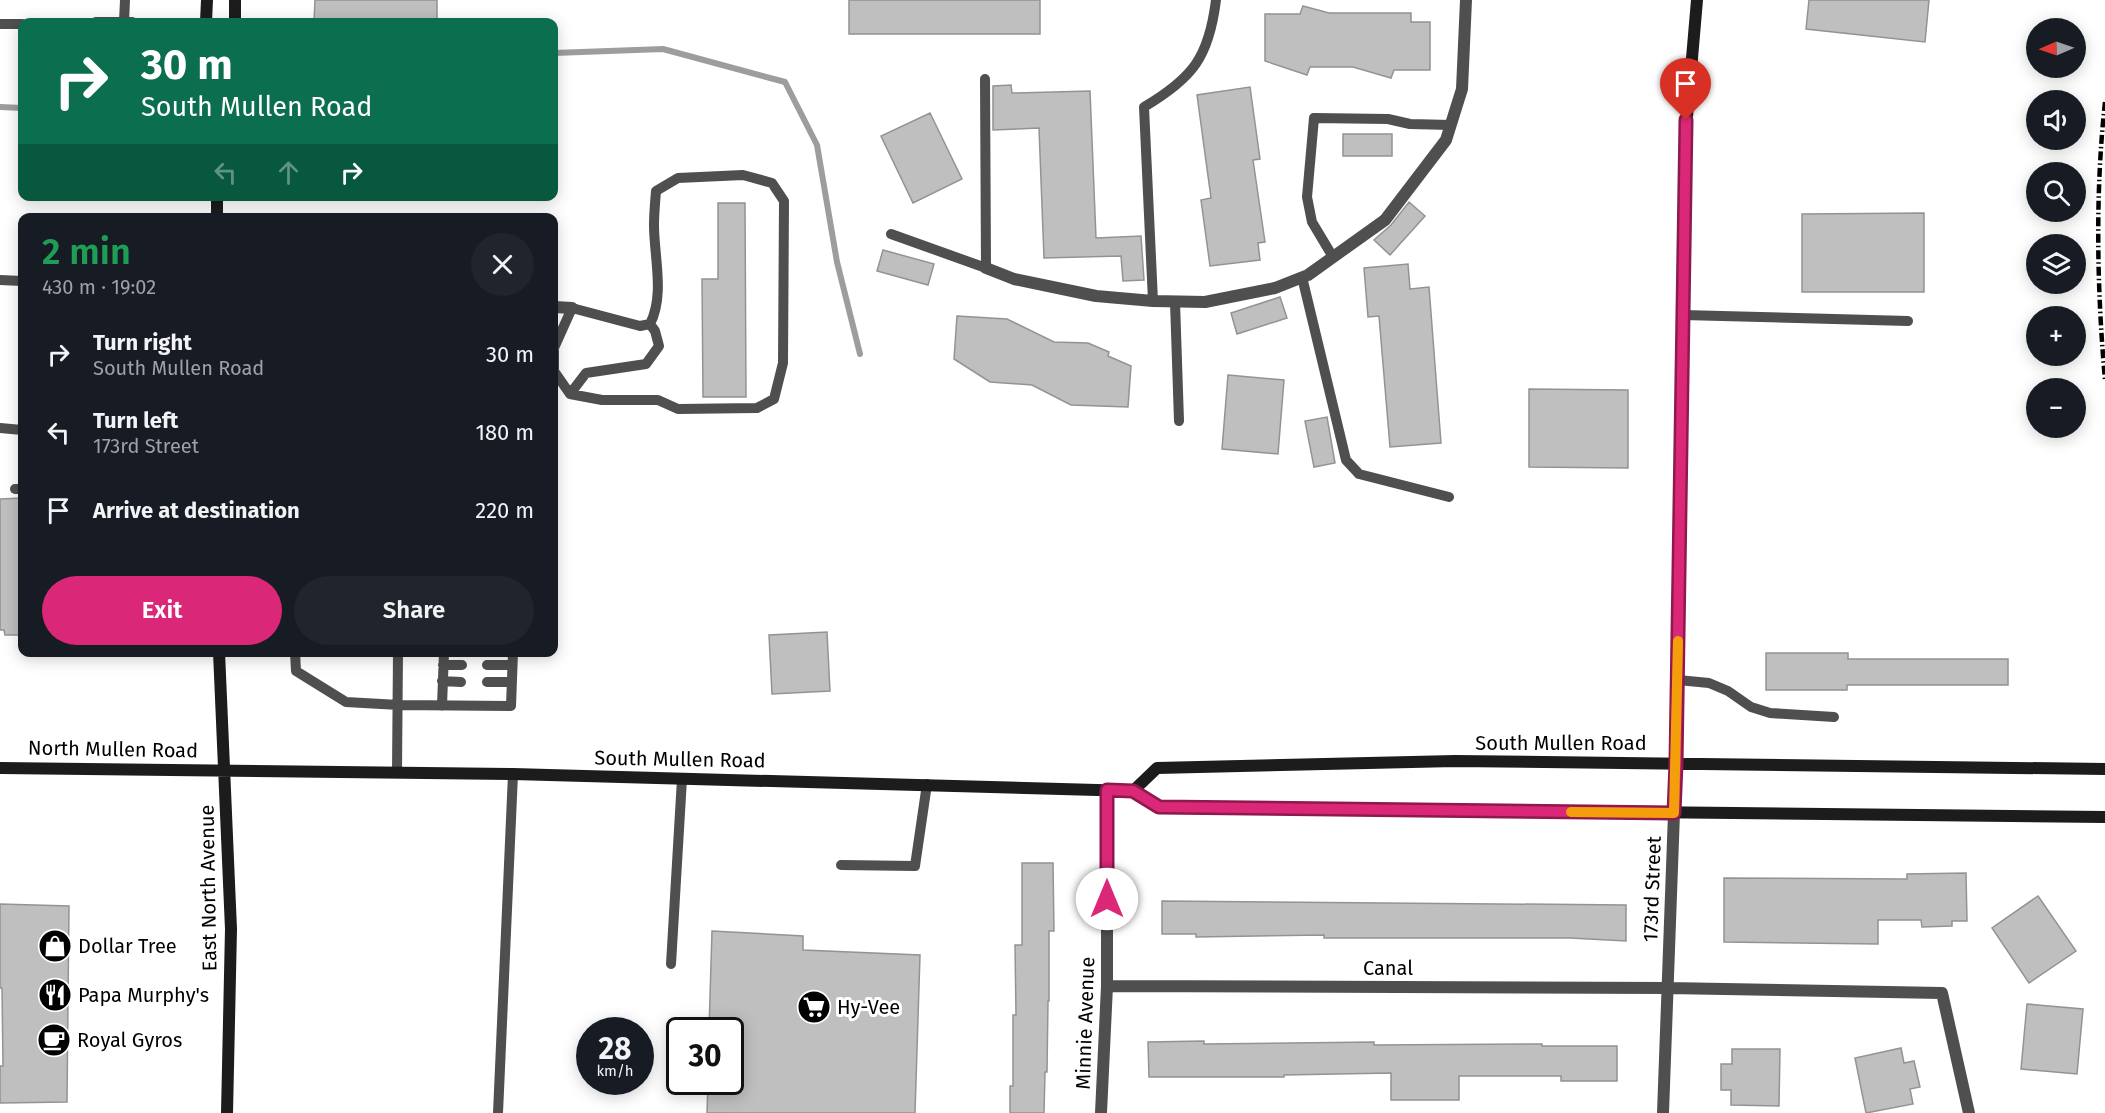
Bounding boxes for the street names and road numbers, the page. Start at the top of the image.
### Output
street label: South Mullen Road [1475,731,1647,755]
street label: North Mullen Road [28,736,198,762]
street label: South Mullen Road [594,746,766,772]
street label: East North Avenue [195,804,221,972]
street label: 173rd Street [1638,835,1666,942]
street label: Minnie Avenue [1071,956,1099,1090]
street label: Canal [1363,956,1413,980]

